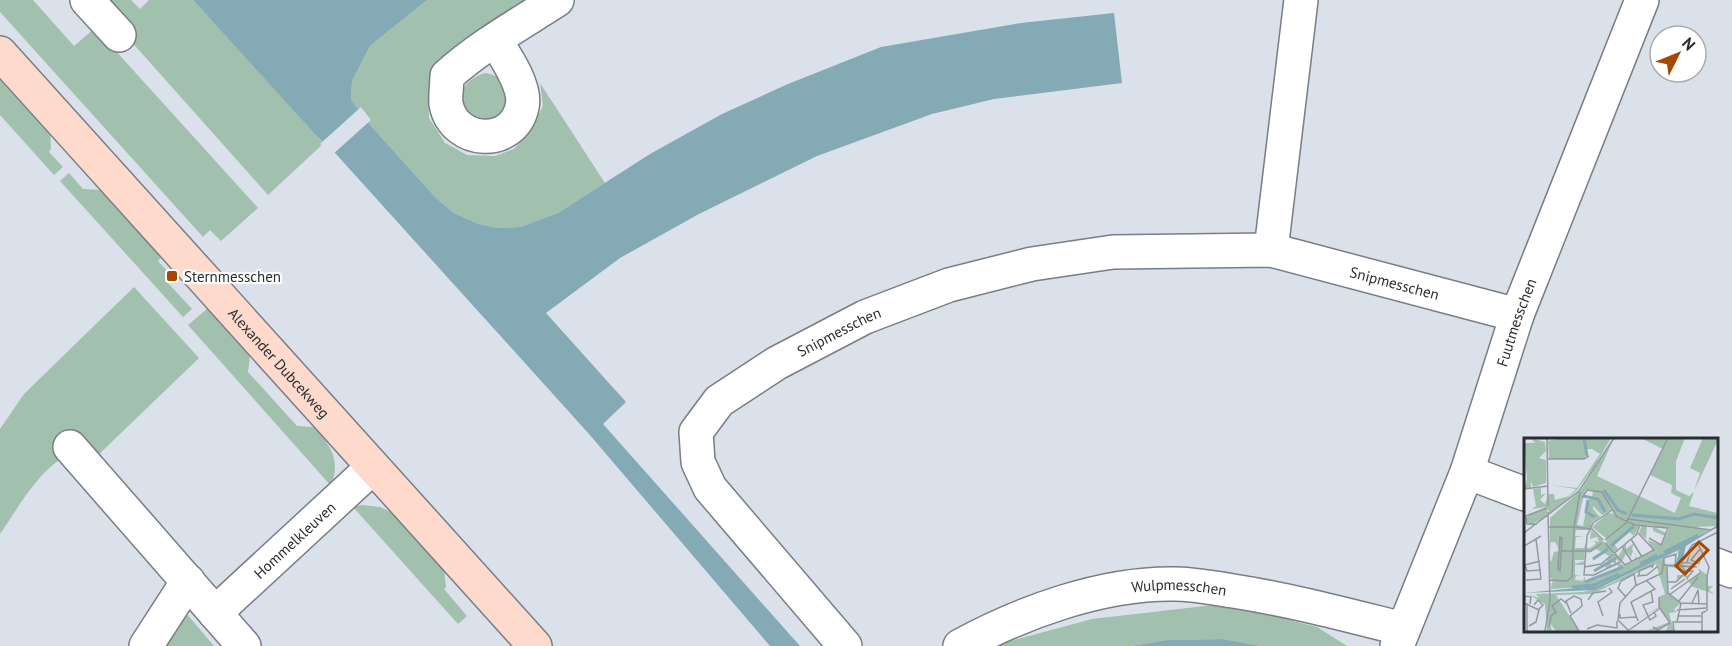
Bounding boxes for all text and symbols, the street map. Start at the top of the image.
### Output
north arrow [1648,24,1708,84]
text: N [1678,33,1700,54]
street label: Snipmesschen [1348,262,1441,304]
place label: Sternmesschen [184,267,281,286]
marker: Sternmesschen [165,269,179,283]
street label: Fuutmesschen [1492,275,1540,369]
street label: Snipmesschen [794,302,883,360]
street label: Alexander Dubcekweg [225,303,334,422]
inset map [1524,438,1717,631]
street label: Hommelkleuven [249,497,339,582]
street label: Wulpmesschen [1130,574,1228,599]

